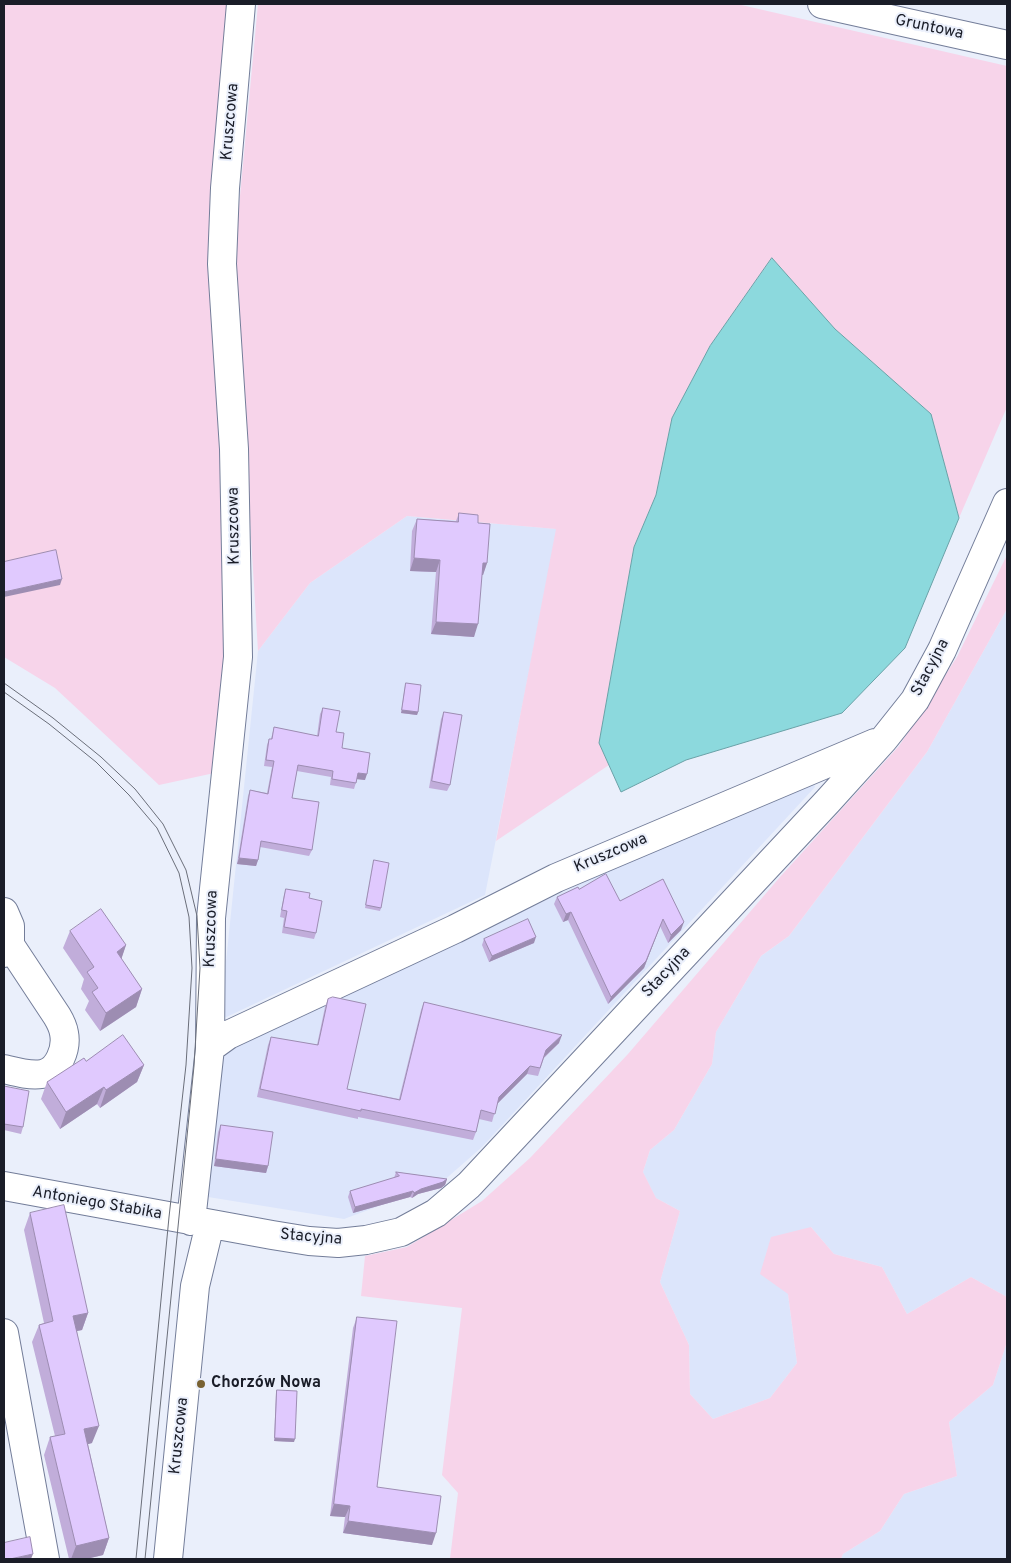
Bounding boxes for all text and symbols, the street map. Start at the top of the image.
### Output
street label: Gruntowa [893,11,965,45]
street label: Kruszcowa [218,83,244,161]
street label: Kruszcowa [225,487,245,565]
street label: Stacyjna [908,636,954,700]
street label: Kruszcowa [572,830,650,878]
street label: Kruszcowa [201,890,223,968]
street label: Stacyjna [639,944,695,1002]
street label: Antoniego Stabika [31,1183,163,1225]
street label: Stacyjna [279,1226,343,1250]
place label: Chorzów Nowa [211,1374,321,1394]
marker: Chorzów Nowa [195,1378,207,1390]
street label: Kruszcowa [166,1396,194,1476]

